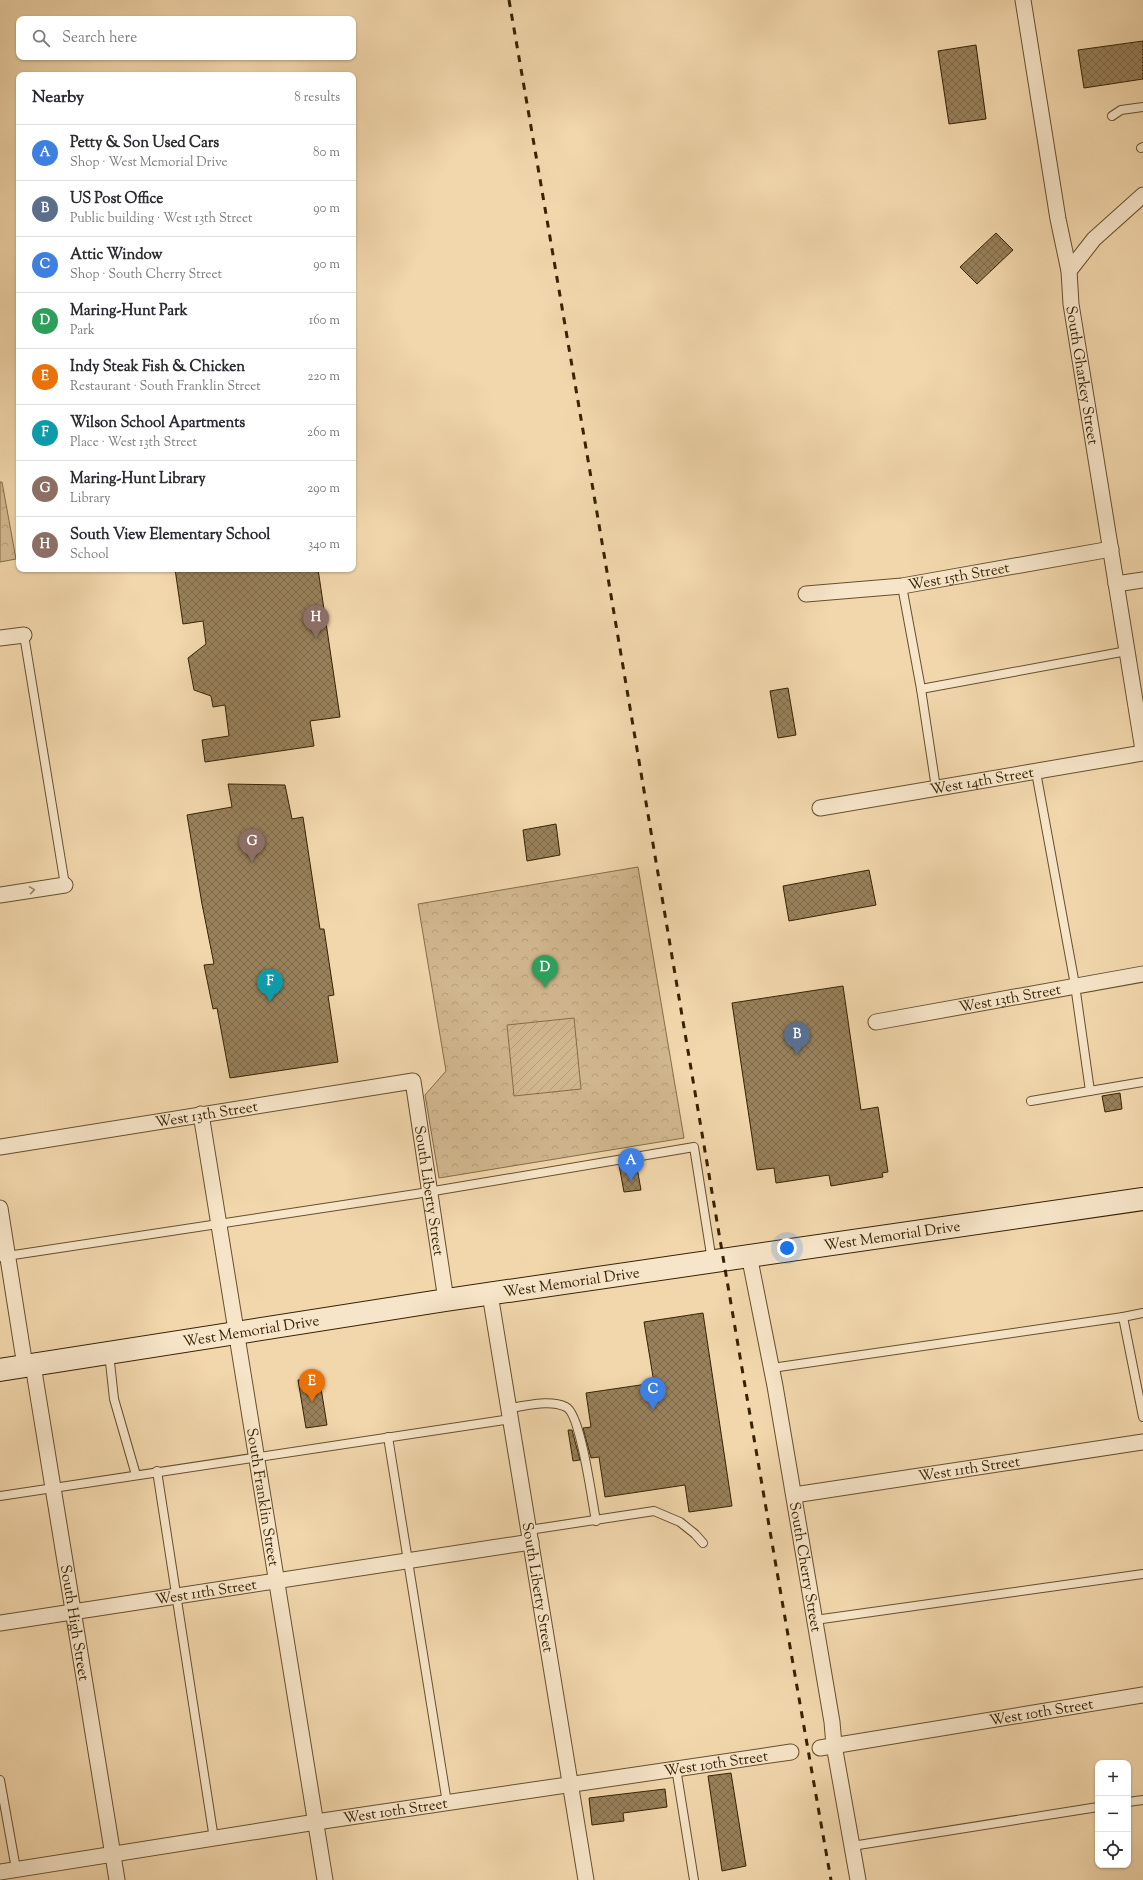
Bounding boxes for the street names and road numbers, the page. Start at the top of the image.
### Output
street label: South Gharkey Street [1059,304,1103,446]
street label: West 15th Street [907,558,1011,597]
street label: West 14th Street [928,763,1035,801]
street label: West 13th Street [957,980,1063,1019]
street label: West 13th Street [154,1097,259,1134]
street label: South Liberty Street [408,1124,448,1257]
street label: West Memorial Drive [822,1217,962,1257]
street label: West Memorial Drive [502,1263,641,1304]
street label: West Memorial Drive [181,1311,321,1353]
street label: South Franklin Street [240,1426,283,1568]
street label: West 11th Street [917,1452,1022,1488]
street label: South Cherry Street [783,1501,826,1634]
street label: South Liberty Street [516,1521,558,1654]
street label: South High Street [54,1563,93,1682]
street label: West 11th Street [154,1575,258,1611]
street label: West 10th Street [988,1694,1095,1732]
street label: West 10th Street [662,1747,770,1783]
street label: West 10th Street [342,1794,449,1830]

